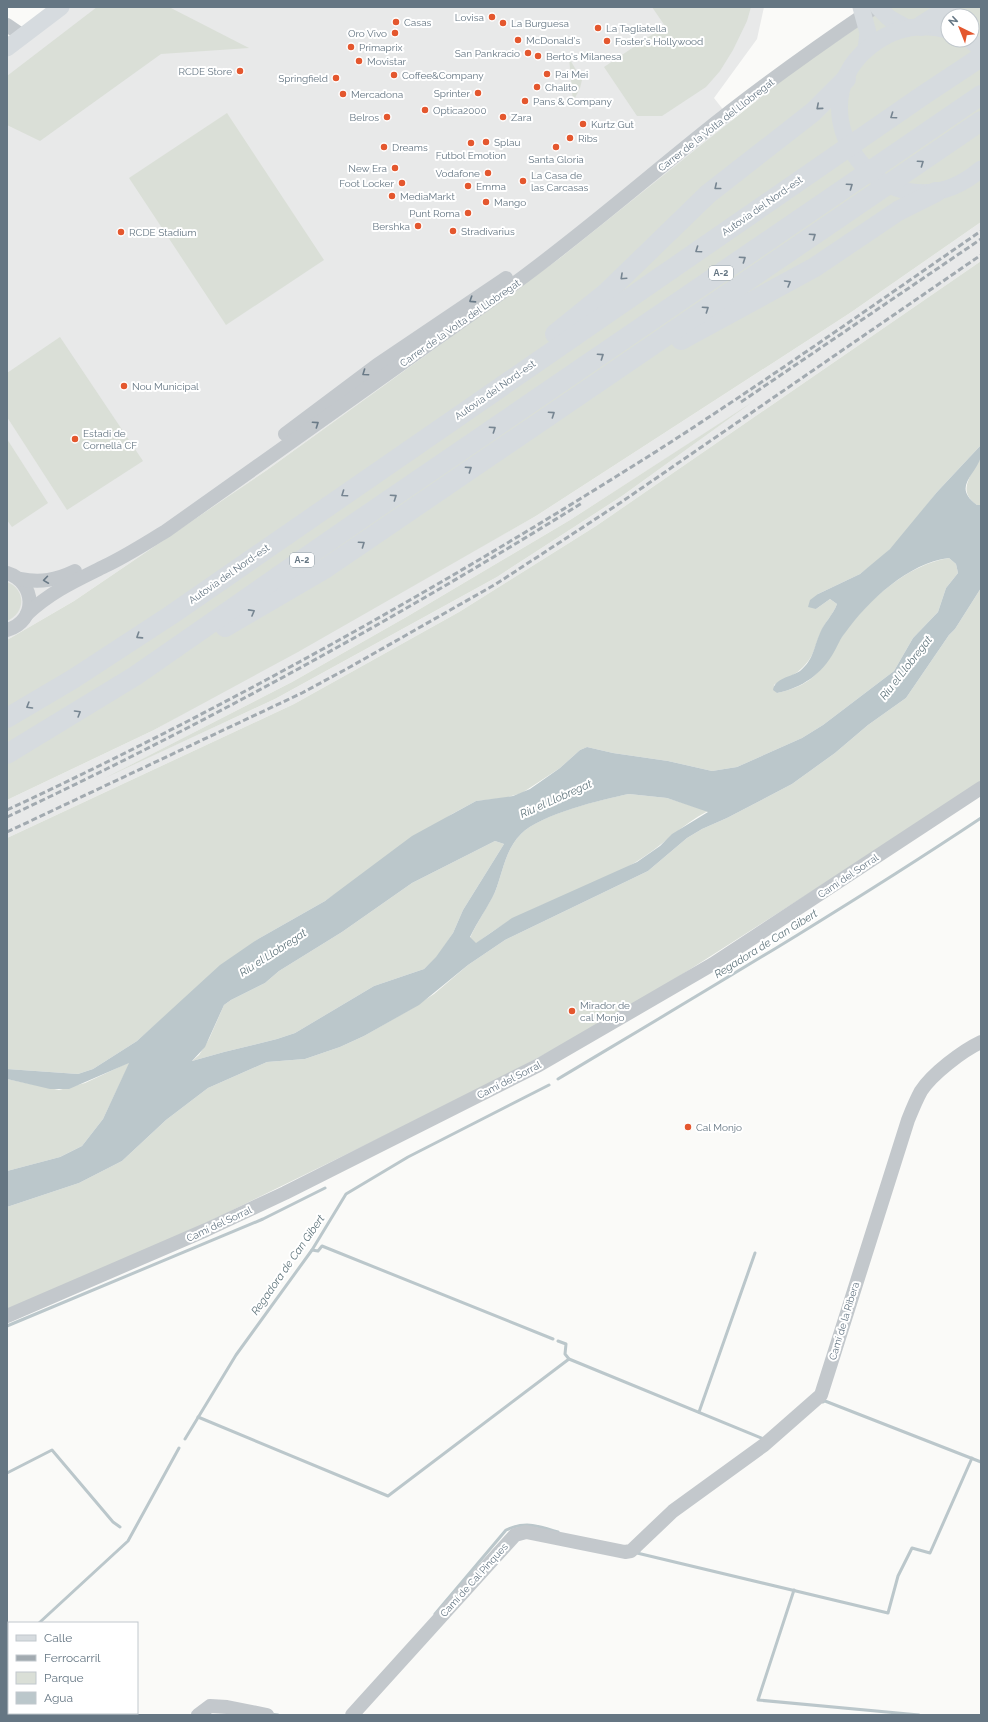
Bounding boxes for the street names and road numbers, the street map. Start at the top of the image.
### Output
street label: Carrer de la Volta del Llobregat [656,76,777,174]
street label: Autovia del Nord-est [720,174,805,238]
road number: A-2 [709,266,733,280]
street label: Carrer de la Volta del Llobregat [398,277,523,369]
street label: Autovia del Nord-est [453,358,538,422]
street label: Autovia del Nord-est [187,542,272,606]
road number: A-2 [290,553,314,567]
street label: Camí del Sorral [816,852,881,900]
street label: Camí del Sorral [475,1059,543,1101]
street label: Camí del Sorral [185,1204,254,1244]
street label: Camí de la Ribera [827,1281,861,1361]
street label: Camí de Cal Pinques [438,1541,510,1619]

